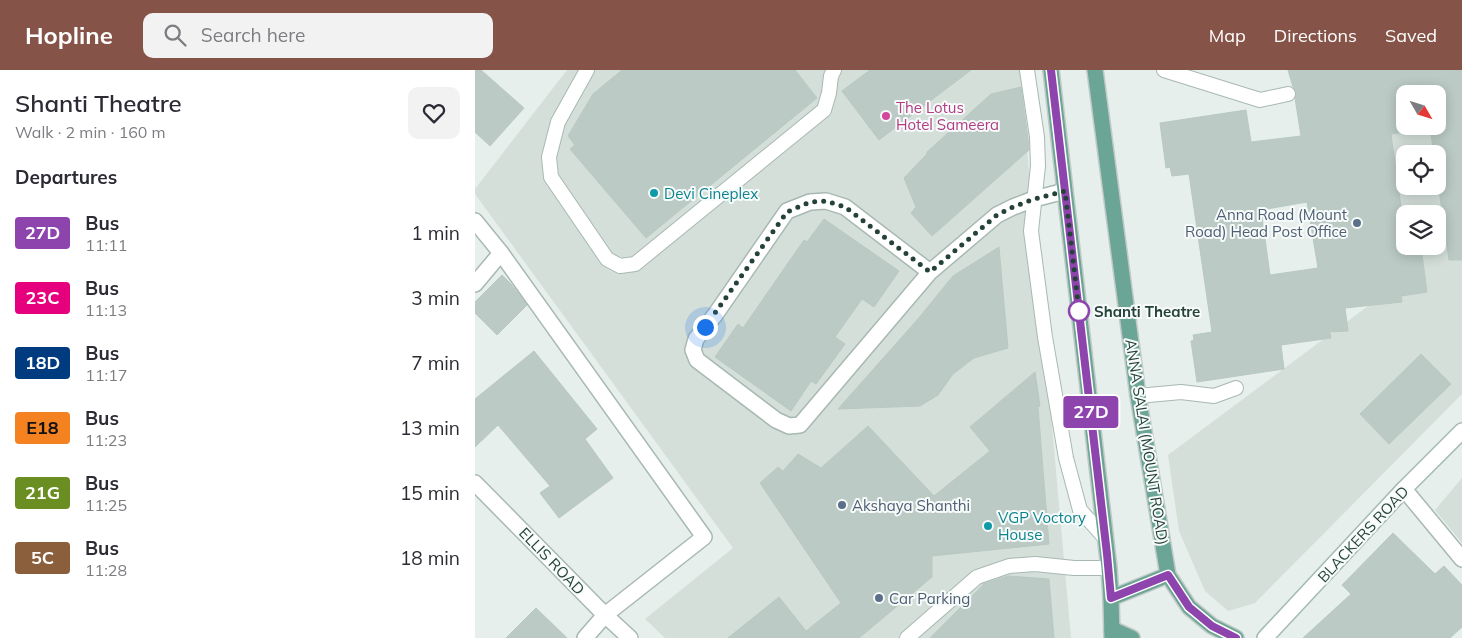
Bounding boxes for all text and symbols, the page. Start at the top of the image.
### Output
search box [143,13,493,58]
text: Hopline [25,20,113,50]
icon: search [161,21,189,49]
text: Search here [201,23,305,47]
text: Map [1209,24,1246,47]
text: Directions [1274,24,1357,47]
text: Saved [1385,24,1437,47]
north arrow [1396,85,1446,135]
map controls [1396,85,1446,255]
button: heart [408,87,460,139]
text: Shanti Theatre [15,88,182,118]
place label: The Lotus Hotel Sameera [896,98,999,134]
marker: The Lotus Hotel Sameera [880,110,892,122]
text: Walk · 2 min · 160 m [15,122,166,142]
button: locate [1396,145,1446,195]
text: Departures [15,165,117,189]
place label: Devi Cineplex [664,184,758,203]
marker: Devi Cineplex [648,187,660,199]
place label: Anna Road (Mount Road) Head Post Office [1185,205,1347,241]
button: layers [1396,205,1446,255]
text: Bus [85,211,119,235]
marker: Anna Road (Mount Road) Head Post Office [1351,217,1363,229]
text: 27D [25,221,60,244]
text: 1 min [411,221,460,245]
text: 11:11 [85,235,127,255]
text: Bus [85,276,119,300]
text: 23C [26,286,59,309]
text: 3 min [411,286,460,310]
text: 11:13 [85,300,127,320]
marker: Shanti Theatre [1068,300,1090,322]
place label: Shanti Theatre [1094,302,1200,321]
your location [693,315,718,340]
street label: ANNA SALAI (MOUNT ROAD) [1121,338,1173,546]
text: Bus [85,341,119,365]
text: 18D [25,351,60,374]
text: 7 min [411,351,460,375]
text: 11:17 [85,365,127,385]
line badge: 27D [1062,396,1120,428]
text: 27D [1073,400,1109,423]
text: Bus [85,406,119,430]
text: E18 [26,416,59,439]
text: 13 min [400,416,460,440]
text: 11:23 [85,430,127,450]
text: Bus [85,471,119,495]
text: 21G [25,481,60,504]
text: 15 min [400,481,460,505]
street label: BLACKERS ROAD [1313,482,1413,586]
text: 11:25 [85,495,127,515]
place label: Akshaya Shanthi [852,496,970,515]
marker: Akshaya Shanthi [836,499,848,511]
place label: VGP Voctory House [998,508,1086,544]
marker: VGP Voctory House [982,520,994,532]
street label: ELLIS ROAD [515,523,589,599]
text: Bus [85,536,119,560]
text: 5C [31,546,54,569]
text: 18 min [400,546,460,570]
text: 11:28 [85,560,127,580]
place label: Car Parking [889,589,970,608]
marker: Car Parking [873,592,885,604]

